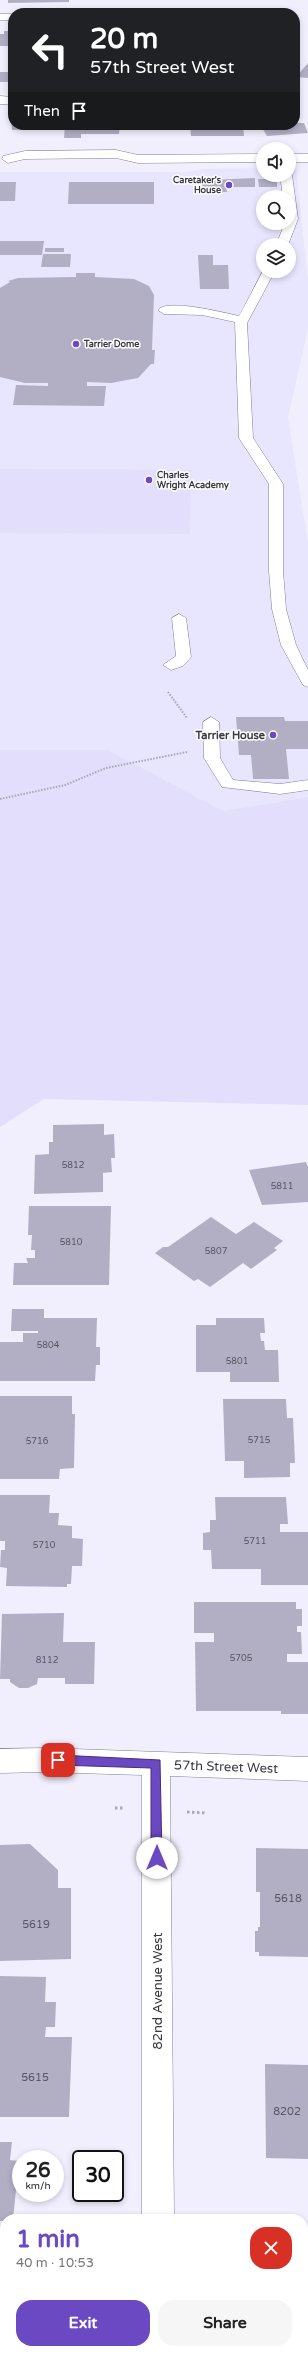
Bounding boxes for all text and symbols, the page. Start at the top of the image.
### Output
text: 20 m [90,22,158,56]
icon: left [24,24,76,76]
text: 57th Street West [90,56,234,78]
icon: arrive [68,100,90,122]
text: Then [24,102,60,120]
map controls [256,142,296,278]
button: sound [256,142,296,182]
place label: Caretaker's House [173,175,222,196]
marker: Caretaker's House [224,180,234,190]
button: search [256,190,296,230]
button: layers [256,238,296,278]
marker: Tarrier Dome [71,339,81,349]
place label: Tarrier Dome [83,339,139,350]
place label: Charles Wright Academy [157,470,229,491]
marker: Charles Wright Academy [144,475,154,485]
place label: Tarrier House [194,729,266,742]
marker: Tarrier House [268,730,278,740]
house number: 5812 [62,1160,84,1171]
house number: 5811 [271,1181,293,1192]
house number: 5810 [60,1237,83,1248]
house number: 5807 [205,1246,228,1257]
house number: 5804 [37,1340,60,1351]
house number: 5801 [226,1356,248,1367]
house number: 5715 [248,1435,271,1446]
house number: 5716 [26,1436,49,1447]
house number: 5711 [244,1536,266,1547]
house number: 5710 [33,1540,56,1551]
house number: 5705 [230,1653,253,1664]
house number: 8112 [36,1655,58,1666]
pin [41,1743,75,1777]
icon: arrive [47,1749,69,1771]
street label: 57th Street West [174,1757,278,1777]
position arrow [136,1837,178,1879]
house number: 5618 [274,1892,302,1905]
house number: 5619 [22,1918,50,1931]
street label: 82nd Avenue West [150,1933,166,2049]
house number: 5615 [21,2071,49,2084]
house number: 8202 [273,2105,301,2118]
speed limit sign: 30 [72,2150,124,2202]
text: 26 [25,2159,51,2183]
text: km/h [25,2180,51,2192]
text: 1 min [16,2225,80,2254]
button: close [250,2227,292,2269]
text: 40 m · 10:53 [16,2255,94,2271]
button: Exit [16,2300,150,2346]
button: Share [158,2300,292,2346]

